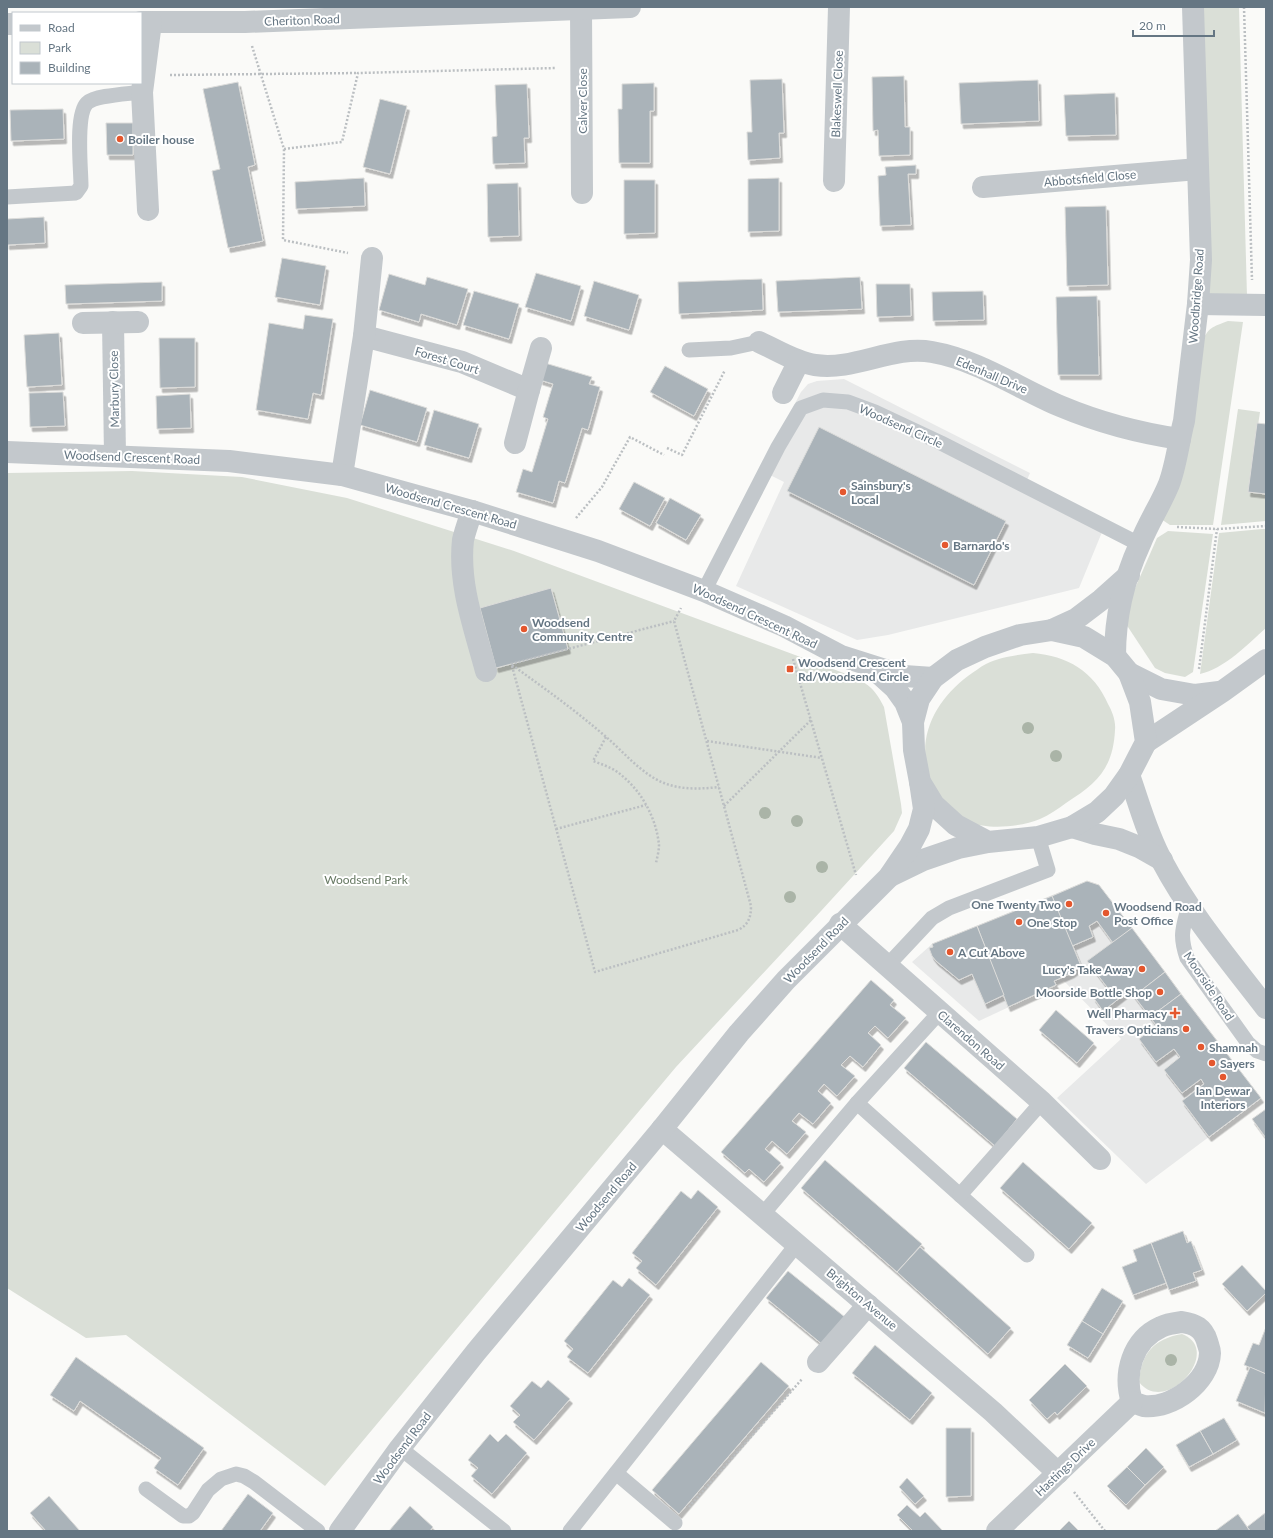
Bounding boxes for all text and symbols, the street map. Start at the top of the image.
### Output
street label: Cheriton Road [264,11,340,29]
legend [12,12,142,84]
scale bar [1133,12,1214,38]
text: 20 m [1139,18,1166,33]
text: Road [48,20,75,35]
text: Park [48,40,72,55]
street label: Blakeswell Close [828,50,846,138]
text: Building [48,60,91,75]
street label: Calver Close [575,68,590,134]
place label: Boiler house [128,132,195,147]
marker: Boiler house [115,134,125,144]
street label: Abbotsfield Close [1043,166,1137,190]
street label: Woodbridge Road [1185,248,1207,344]
street label: Forest Court [413,343,481,377]
street label: Marbury Close [106,350,122,428]
street label: Edenhall Drive [954,353,1030,397]
street label: Woodsend Circle [857,401,945,451]
street label: Woodsend Crescent Road [64,447,200,467]
place label: Sainsbury's Local [851,478,911,507]
street label: Woodsend Crescent Road [383,480,519,532]
marker: Sainsbury's Local [838,487,848,497]
place label: Barnardo's [953,538,1010,553]
marker: Barnardo's [940,540,950,550]
street label: Woodsend Crescent Road [690,580,820,652]
place label: Woodsend Community Centre [532,615,633,644]
marker: Woodsend Community Centre [519,624,529,634]
place label: Woodsend Crescent Rd/Woodsend Circle [798,655,910,684]
marker: Woodsend Crescent Rd/Woodsend Circle [785,664,795,674]
park label: Woodsend Park [324,872,409,887]
place label: One Twenty Two [971,897,1061,912]
marker: One Twenty Two [1064,899,1074,909]
place label: Woodsend Road Post Office [1114,899,1202,928]
marker: Woodsend Road Post Office [1101,908,1111,918]
street label: Woodsend Road [780,914,852,986]
place label: One Stop [1027,915,1077,930]
marker: One Stop [1014,917,1024,927]
place label: A Cut Above [957,945,1025,960]
marker: A Cut Above [945,947,955,957]
street label: Moorside Road [1180,949,1238,1023]
place label: Lucy's Take Away [1042,962,1135,977]
marker: Lucy's Take Away [1137,964,1147,974]
place label: Moorside Bottle Shop [1036,985,1152,1000]
marker: Moorside Bottle Shop [1155,987,1165,997]
place label: Well Pharmacy [1087,1006,1168,1021]
street label: Clarendon Road [934,1007,1008,1073]
marker: Well Pharmacy [1170,1008,1180,1018]
place label: Travers Opticians [1085,1022,1178,1037]
marker: Travers Opticians [1181,1024,1191,1034]
place label: Shamnah [1209,1040,1258,1055]
marker: Shamnah [1196,1042,1206,1052]
place label: Sayers [1220,1056,1255,1071]
marker: Sayers [1207,1058,1217,1068]
marker: Ian Dewar Interiors [1218,1072,1228,1082]
place label: Ian Dewar Interiors [1196,1083,1251,1112]
street label: Woodsend Road [572,1159,640,1235]
street label: Brighton Avenue [824,1265,900,1333]
street label: Woodsend Road [370,1409,434,1487]
street label: Hastings Drive [1032,1435,1098,1499]

